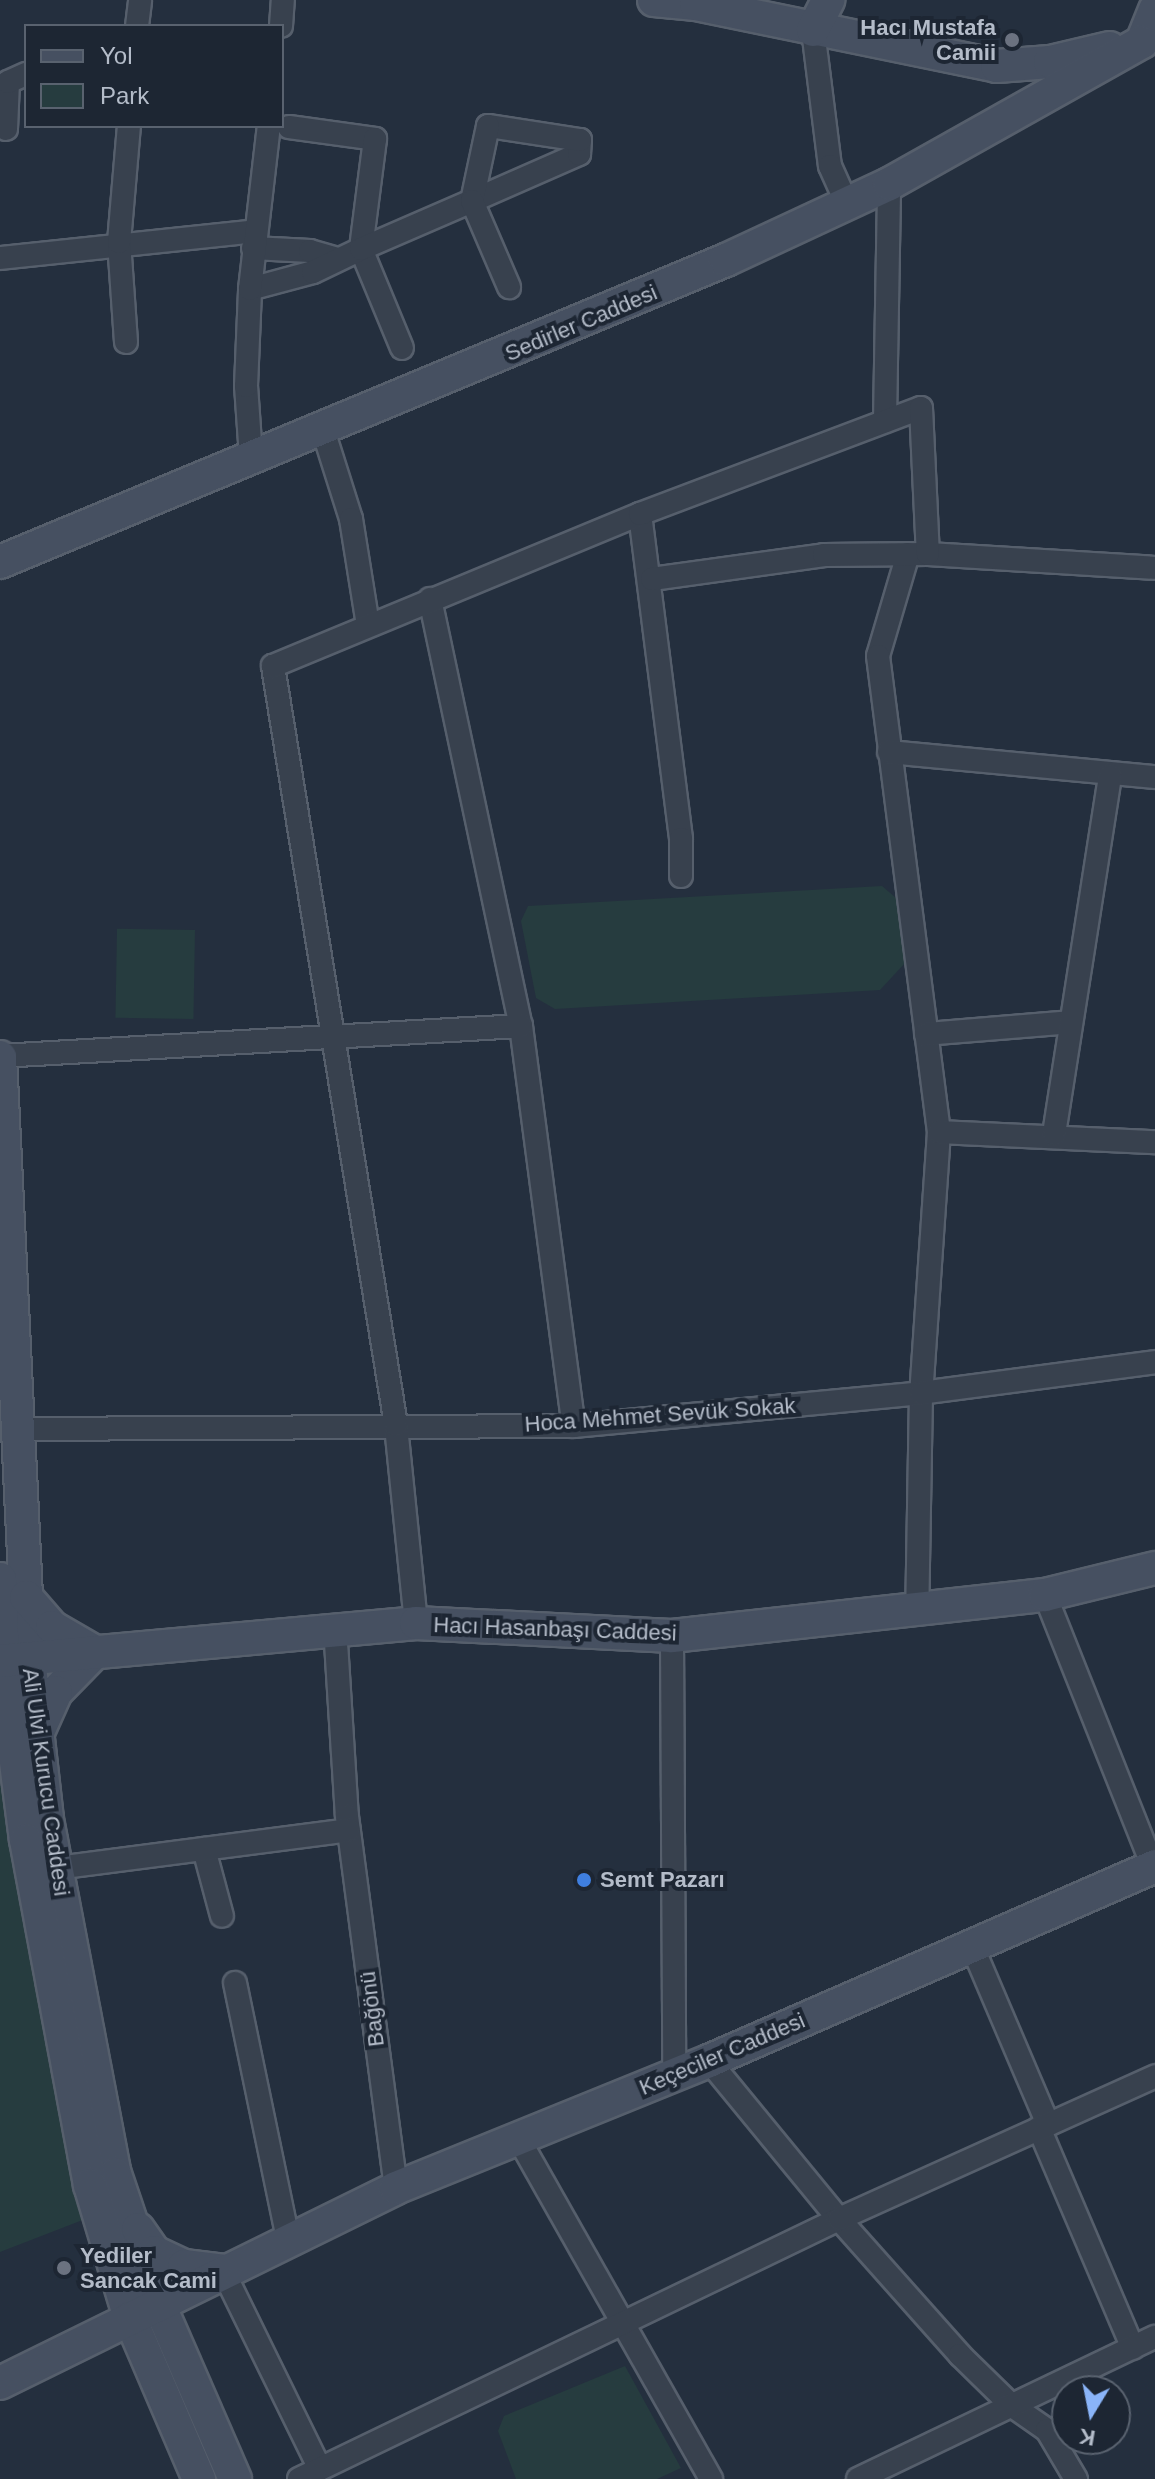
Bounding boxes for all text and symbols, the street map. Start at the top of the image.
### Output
place label: Hacı Mustafa Camii [860,14,996,66]
legend [24,24,284,128]
marker: Hacı Mustafa Camii [1003,31,1021,49]
text: Yol [100,42,132,69]
text: Park [100,82,149,109]
street label: Sedirler Caddesi [501,279,661,367]
street label: Hoca Mehmet Sevük Sokak [524,1392,796,1438]
street label: Hacı Hasanbaşı Caddesi [433,1612,677,1646]
street label: Ali Ulvi Kurucu Caddesi [17,1666,75,1898]
place label: Semt Pazarı [600,1867,725,1893]
marker: Semt Pazarı [575,1871,593,1889]
street label: Bağönü [354,1970,390,2048]
street label: Keçeciler Caddesi [635,2007,809,2101]
place label: Yediler Sancak Cami [80,2242,217,2294]
marker: Yediler Sancak Cami [55,2259,73,2277]
north arrow [1051,2375,1131,2455]
text: K [1077,2423,1097,2451]

